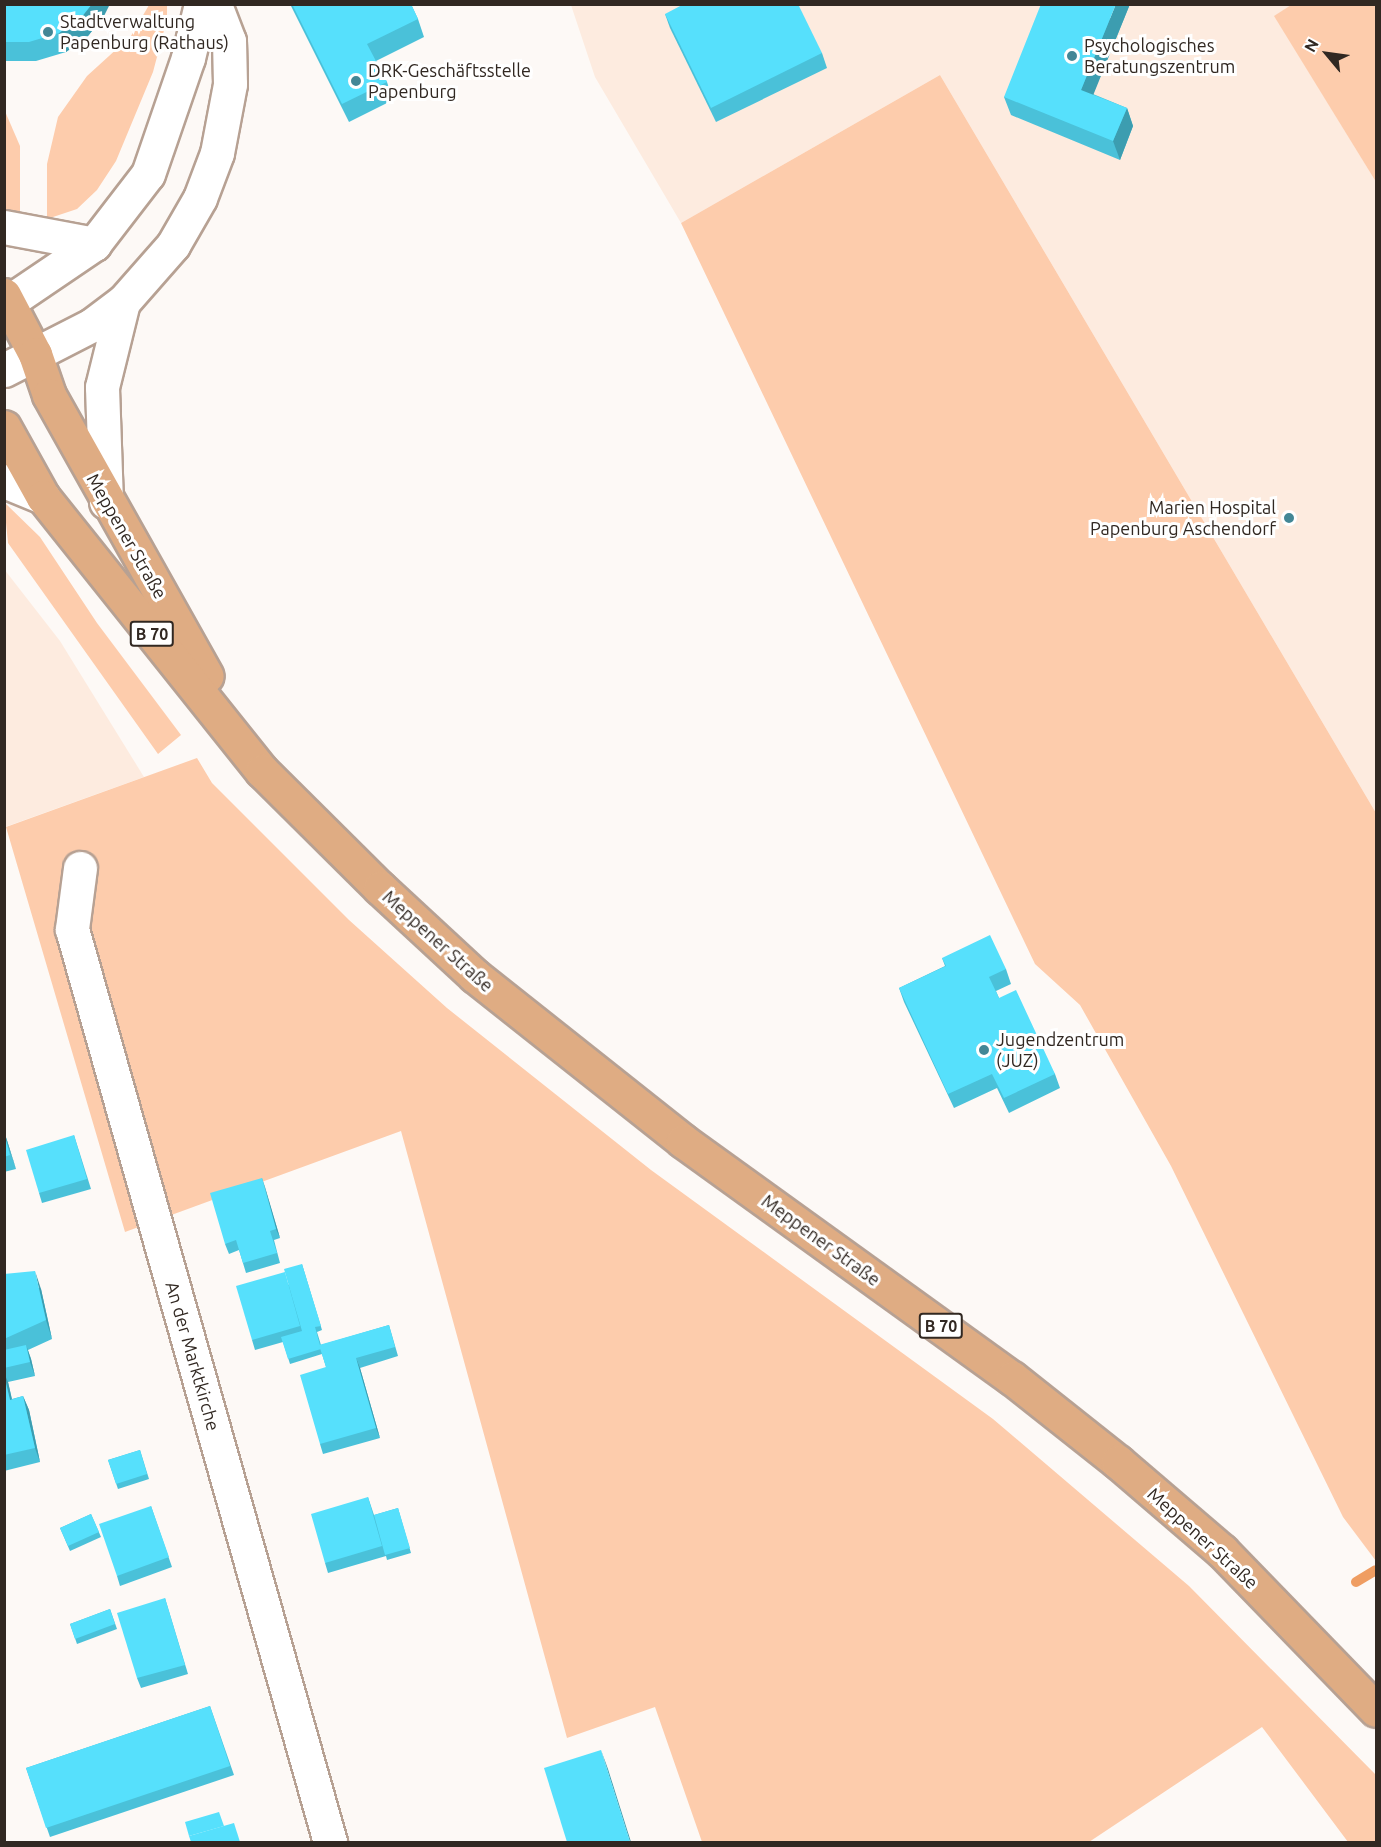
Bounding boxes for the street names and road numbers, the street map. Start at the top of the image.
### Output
street label: Meppener Straße [82,470,172,602]
road number: B 70 [130,621,174,647]
street label: Meppener Straße [378,886,498,996]
street label: Meppener Straße [758,1190,884,1290]
street label: An der Marktkirche [161,1279,225,1433]
road number: B 70 [918,1313,964,1339]
street label: Meppener Straße [1143,1483,1263,1593]

